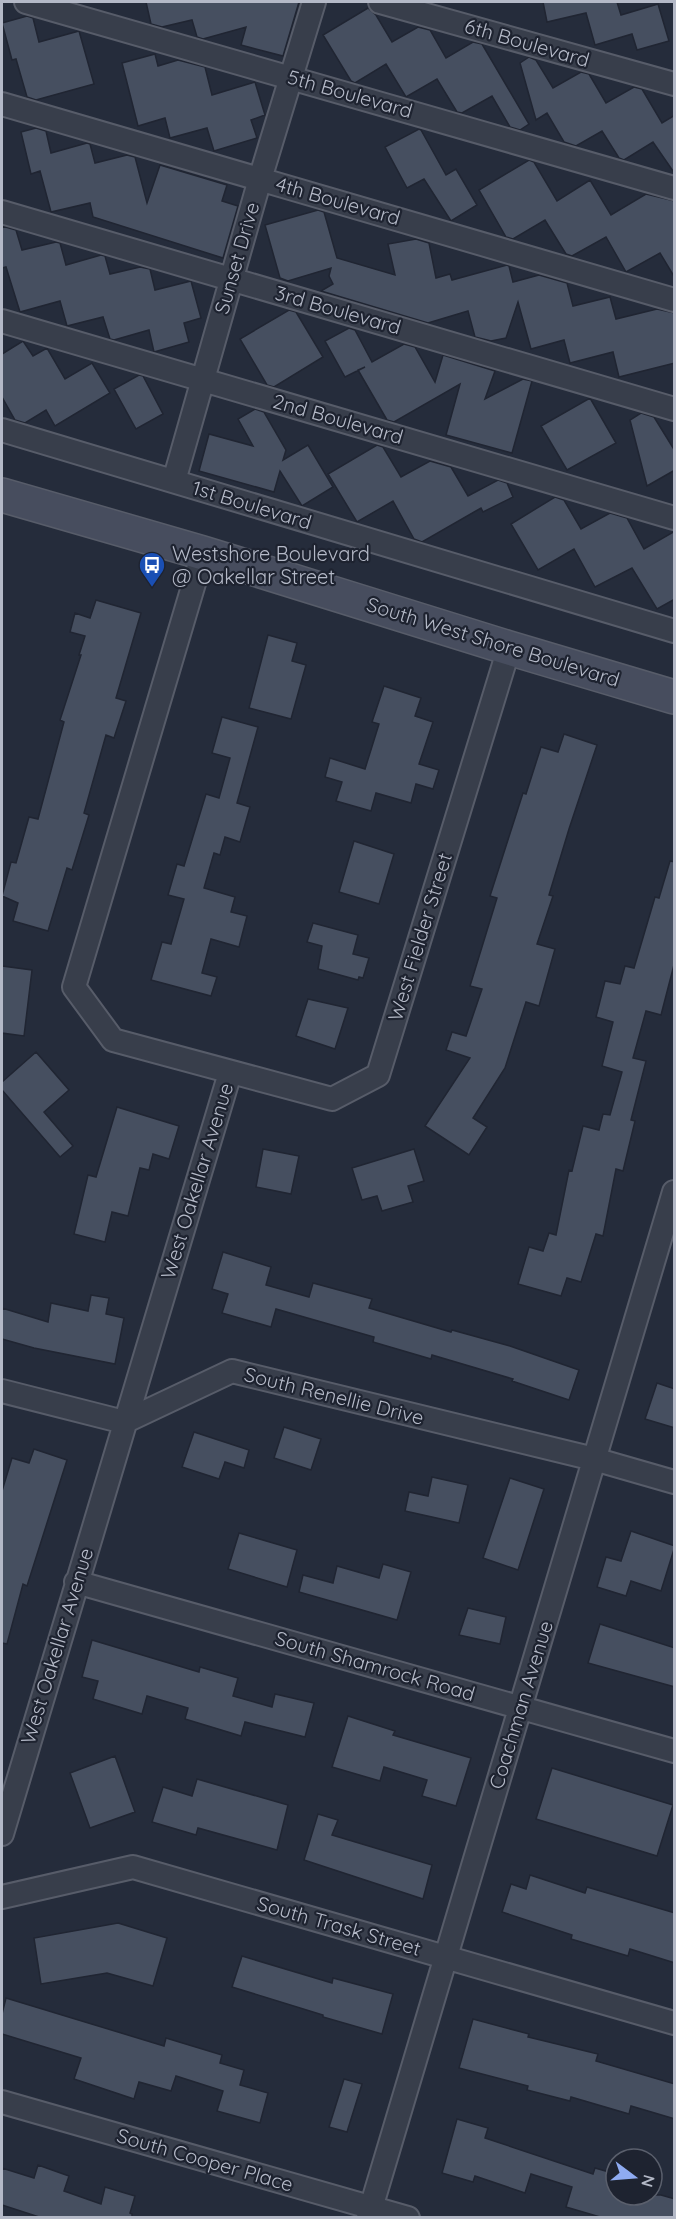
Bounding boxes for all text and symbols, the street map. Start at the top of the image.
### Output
street label: 6th Boulevard [462,13,592,72]
street label: 5th Boulevard [285,64,415,123]
street label: 4th Boulevard [273,171,403,230]
street label: Sunset Drive [209,199,264,317]
street label: 3rd Boulevard [272,280,404,339]
street label: 2nd Boulevard [270,388,406,449]
street label: 1st Boulevard [190,475,315,534]
place label: Westshore Boulevard @ Oakellar Street [172,541,370,589]
bus stop icon: Westshore Boulevard @ Oakellar Street [137,550,167,588]
street label: South West Shore Boulevard [364,591,623,692]
street label: West Fielder Street [382,850,457,1024]
street label: West Oakellar Avenue [155,1080,238,1282]
street label: South Renellie Drive [242,1361,426,1430]
street label: West Oakellar Avenue [15,1545,98,1747]
street label: Coachman Avenue [483,1618,558,1792]
street label: South Shamrock Road [272,1625,478,1706]
street label: South Trask Street [254,1890,424,1961]
street label: South Cooper Place [114,2122,296,2197]
north arrow [604,2147,664,2207]
text: N [637,2173,660,2190]

